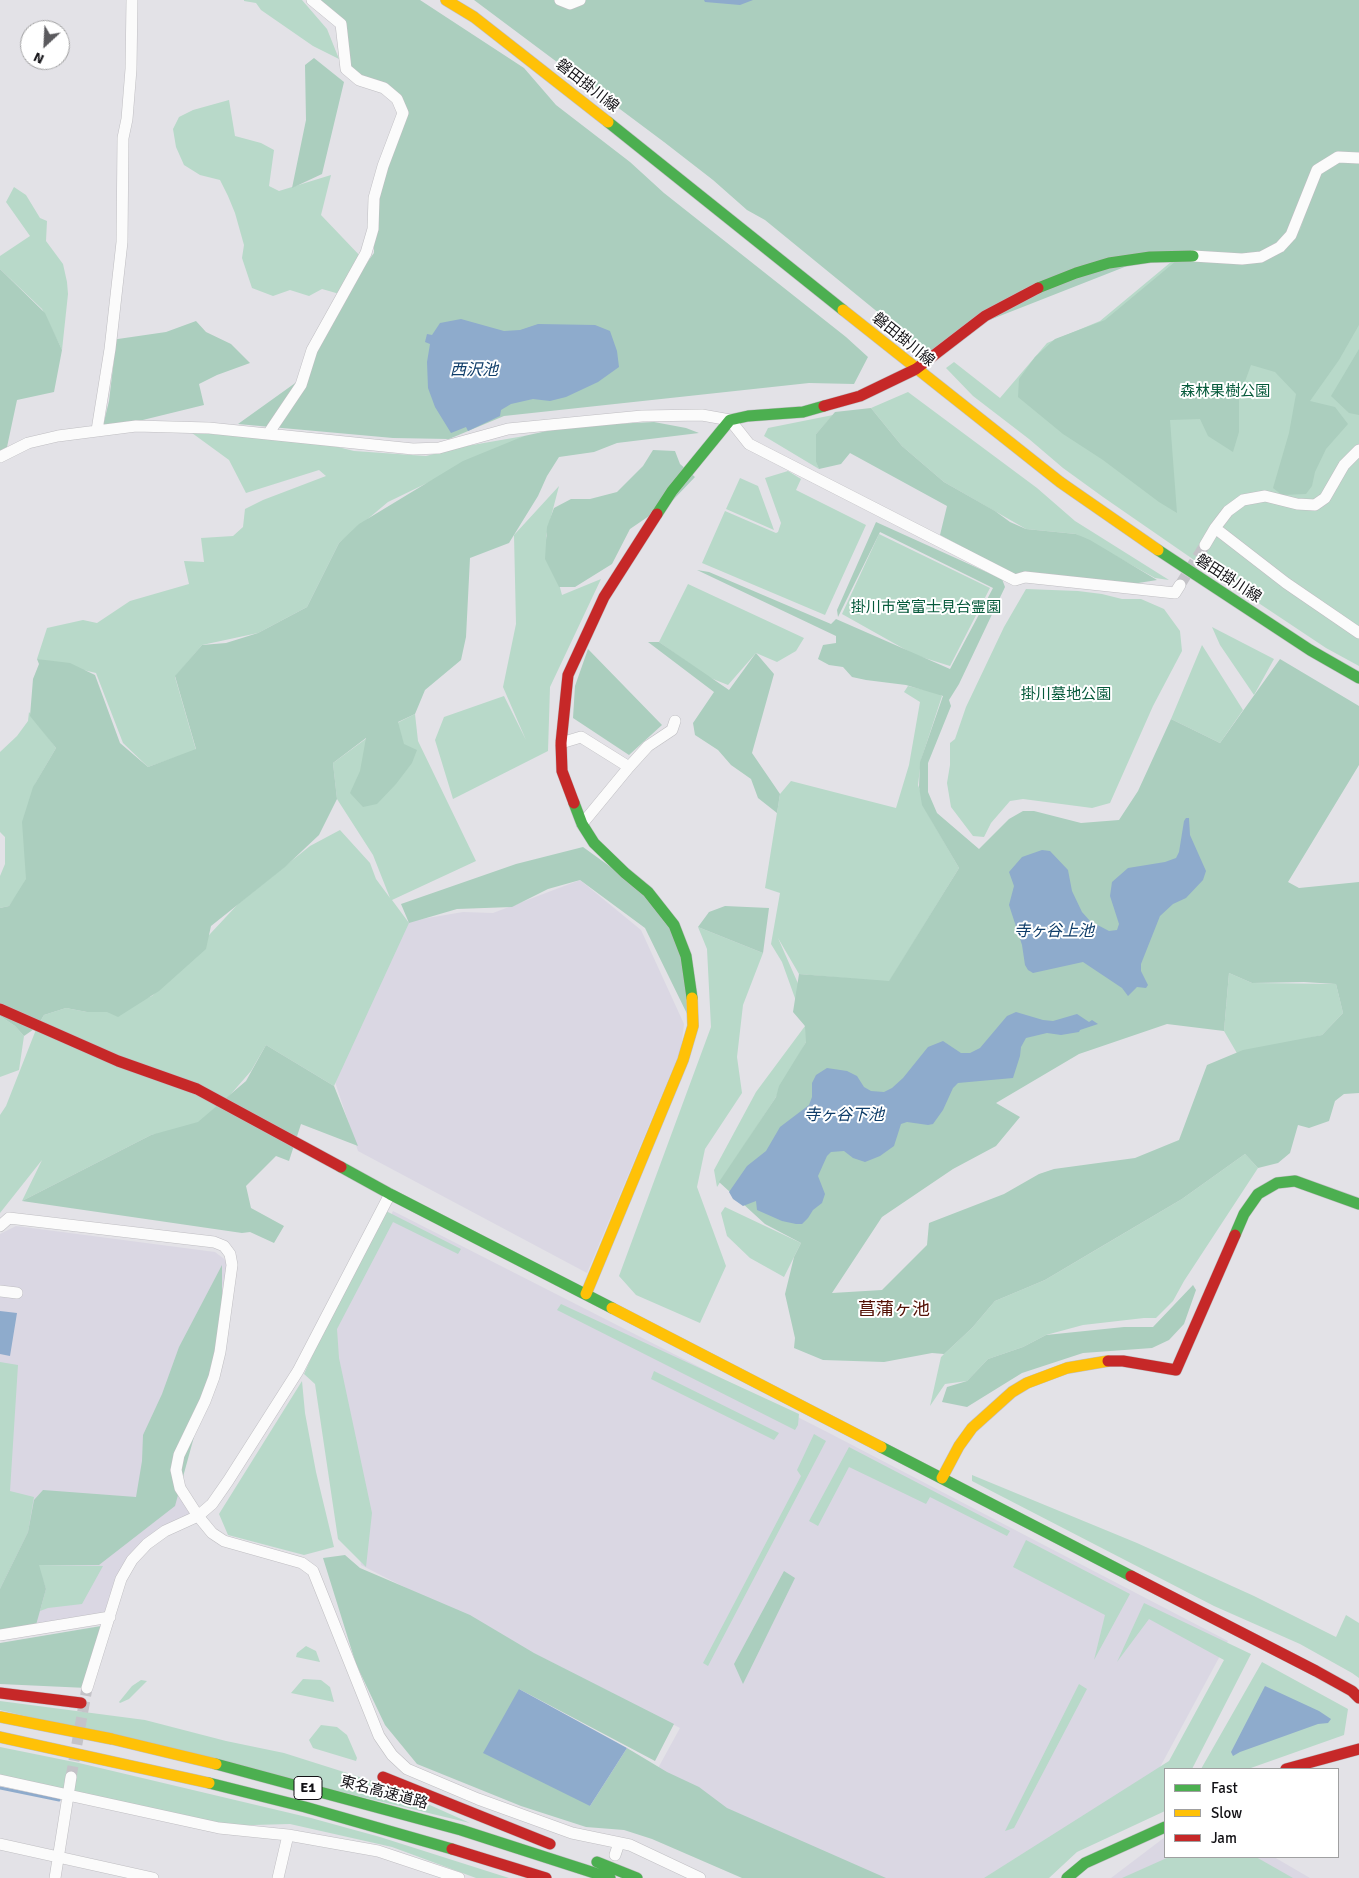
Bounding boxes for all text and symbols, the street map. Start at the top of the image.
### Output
north arrow [20,20,70,70]
text: N [31,48,47,68]
street label: 磐田掛川線 [552,56,622,116]
street label: 磐田掛川線 [868,309,938,371]
water label: 西沢池 [450,361,498,381]
park label: 森林果樹公園 [1180,383,1270,401]
street label: 磐田掛川線 [1192,551,1264,607]
park label: 掛川市営富士見台霊園 [851,599,1001,617]
park label: 掛川墓地公園 [1021,686,1111,704]
water label: 寺ヶ谷上池 [1014,922,1094,942]
water label: 寺ヶ谷下池 [804,1106,884,1126]
district label: 菖蒲ヶ池 [858,1299,930,1321]
legend [1164,1768,1339,1858]
street label: 東名高速道路 [338,1773,430,1813]
road number: E1 [294,1776,322,1800]
text: Fast [1211,1779,1238,1797]
text: Slow [1211,1804,1242,1822]
text: Jam [1211,1829,1237,1847]

